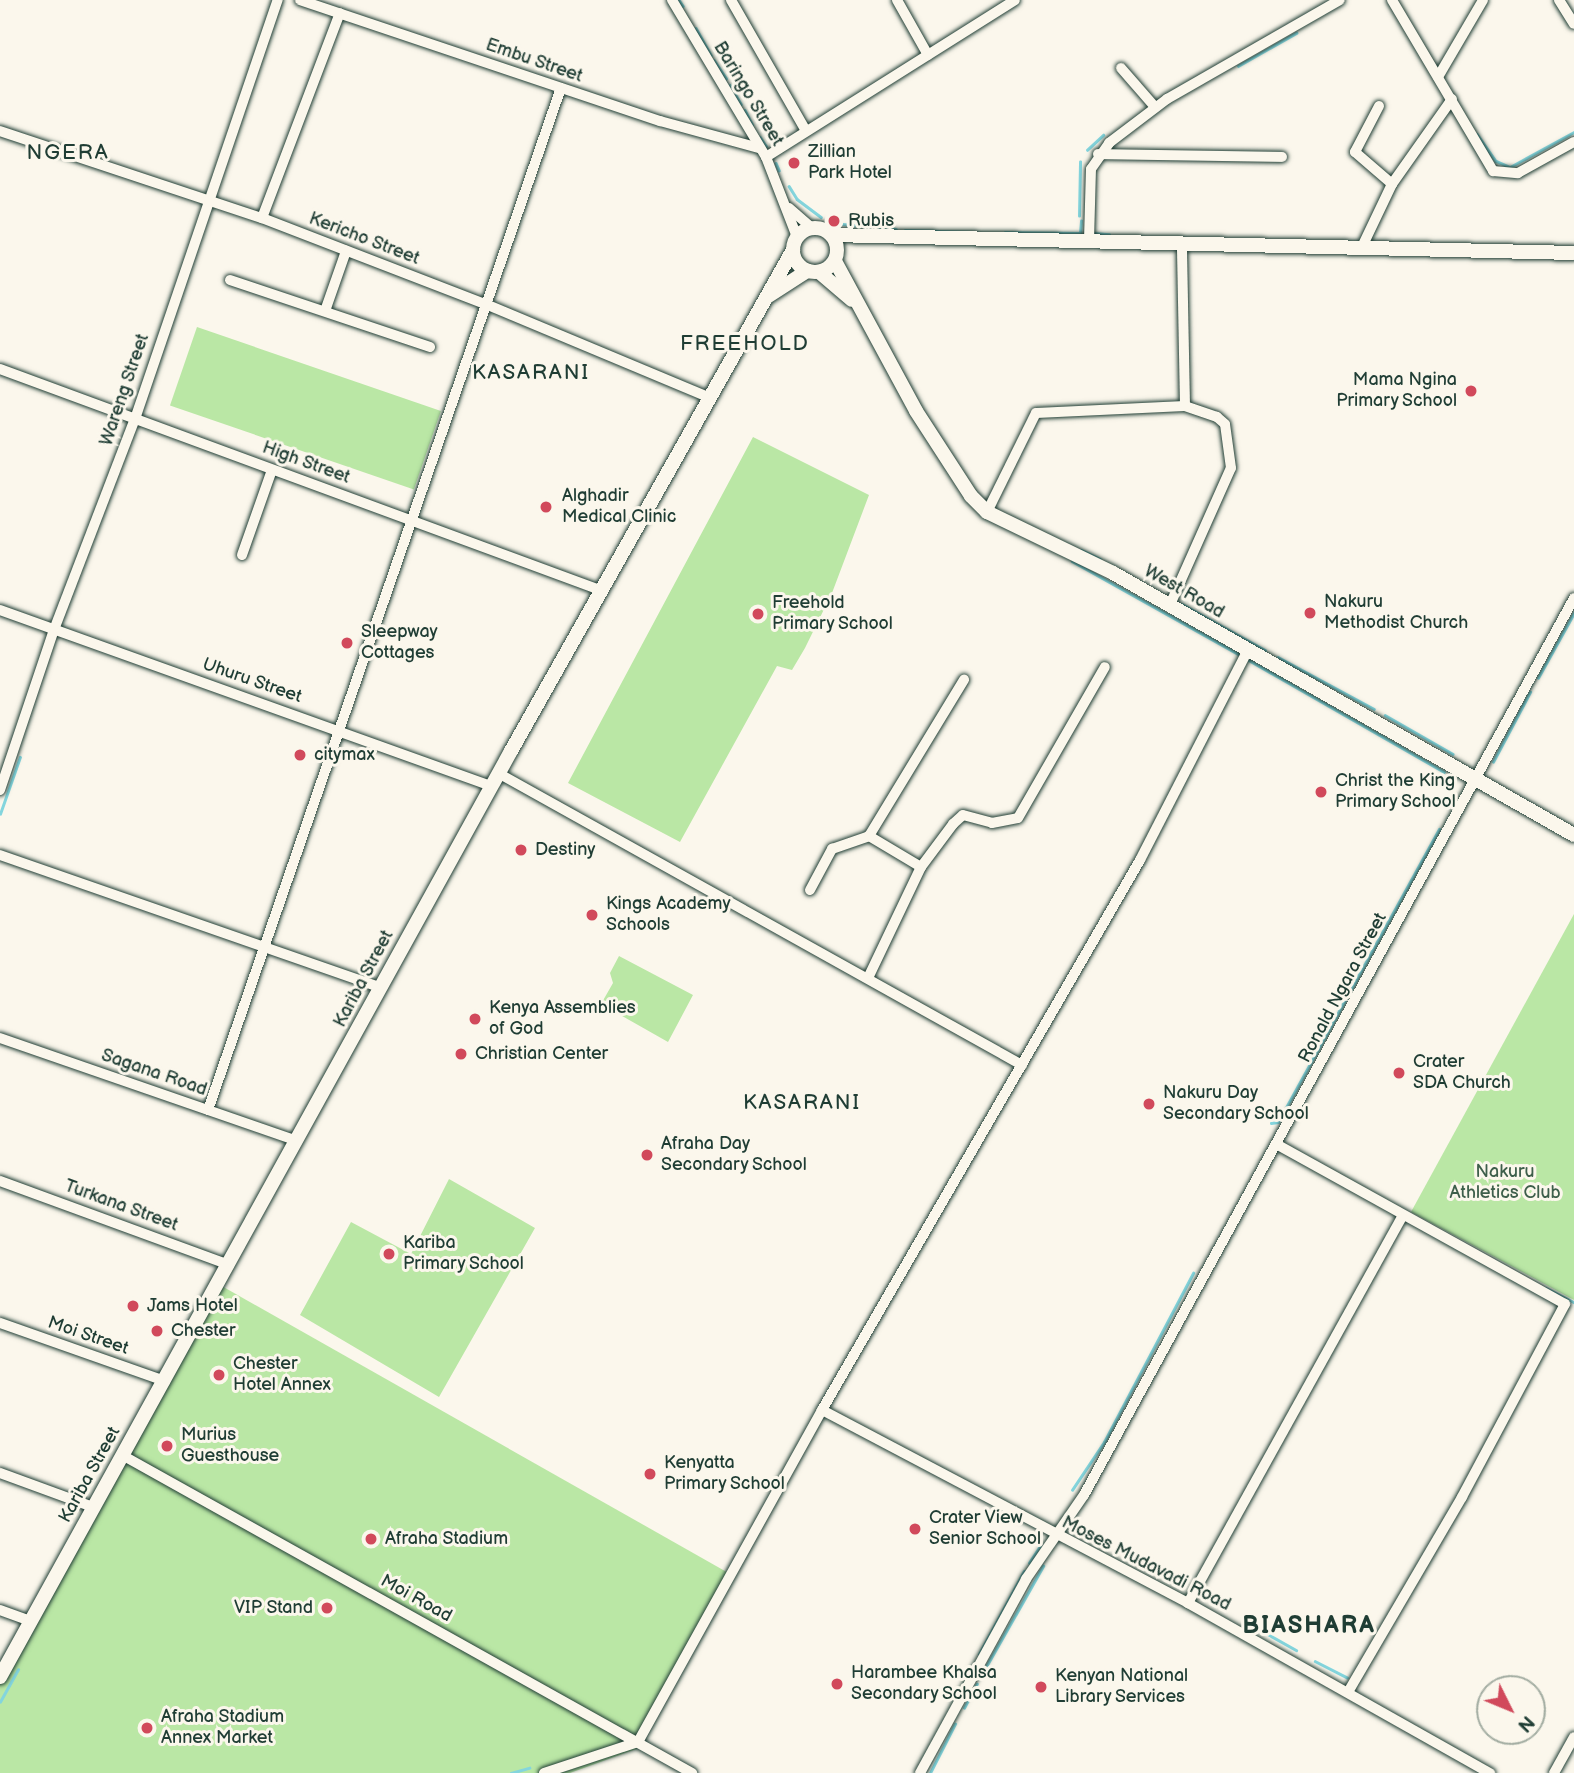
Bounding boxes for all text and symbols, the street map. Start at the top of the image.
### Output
street label: Embu Street [483,34,585,88]
street label: Baringo Street [708,38,788,150]
district label: NGERA [27,140,109,166]
place label: Zillian Park Hotel [808,142,892,184]
marker: Zillian Park Hotel [786,155,802,171]
street label: Kericho Street [306,208,422,270]
place label: Rubis [848,210,894,232]
marker: Rubis [826,213,842,229]
street label: Wareng Street [96,331,154,449]
district label: FREEHOLD [681,331,809,357]
district label: KASARANI [473,360,589,386]
place label: Mama Ngina Primary School [1335,370,1457,412]
marker: Mama Ngina Primary School [1463,383,1479,399]
street label: High Street [259,437,353,489]
place label: Alghadir Medical Clinic [562,486,676,528]
marker: Alghadir Medical Clinic [536,497,556,517]
street label: West Road [1140,560,1228,624]
place label: Nakuru Methodist Church [1324,592,1468,634]
place label: Freehold Primary School [772,593,894,636]
marker: Nakuru Methodist Church [1302,605,1318,621]
marker: Freehold Primary School [750,606,766,622]
place label: Sleepway Cottages [361,622,438,664]
marker: Sleepway Cottages [339,635,355,651]
street label: Uhuru Street [199,654,305,708]
place label: citymax [314,744,375,766]
marker: citymax [292,747,308,763]
place label: Christ the King Primary School [1335,771,1457,814]
marker: Christ the King Primary School [1313,784,1329,800]
place label: Destiny [535,839,595,861]
marker: Destiny [513,842,529,858]
place label: Kings Academy Schools [606,894,731,936]
marker: Kings Academy Schools [584,907,600,923]
street label: Ronald Ngara Street [1294,909,1392,1067]
street label: Kariba Street [329,927,399,1031]
place label: Kenya Assemblies of God [489,998,636,1040]
marker: Kenya Assemblies of God [467,1011,483,1027]
place label: Christian Center [475,1043,608,1065]
street label: Sagana Road [98,1045,210,1101]
marker: Christian Center [453,1046,469,1062]
place label: Crater SDA Church [1413,1052,1511,1094]
marker: Crater SDA Church [1391,1065,1407,1081]
place label: Nakuru Day Secondary School [1163,1083,1310,1126]
district label: KASARANI [744,1090,860,1116]
marker: Nakuru Day Secondary School [1141,1096,1157,1112]
place label: Afraha Day Secondary School [661,1134,808,1176]
marker: Afraha Day Secondary School [639,1147,655,1163]
park label: Nakuru Athletics Club [1449,1162,1561,1204]
street label: Turkana Street [61,1175,181,1237]
place label: Kariba Primary School [403,1233,525,1276]
marker: Kariba Primary School [381,1246,397,1262]
place label: Jams Hotel [147,1295,238,1317]
marker: Jams Hotel [125,1298,141,1314]
street label: Moi Street [45,1312,131,1360]
place label: Chester [171,1320,235,1342]
marker: Chester [149,1323,165,1339]
place label: Chester Hotel Annex [233,1354,331,1396]
marker: Chester Hotel Annex [211,1367,227,1383]
street label: Kariba Street [55,1423,125,1527]
place label: Murius Guesthouse [181,1425,279,1468]
marker: Murius Guesthouse [159,1438,175,1454]
place label: Kenyatta Primary School [664,1453,786,1496]
marker: Kenyatta Primary School [642,1466,658,1482]
place label: Crater View Senior School [929,1508,1041,1550]
street label: Moses Mudavadi Road [1058,1512,1234,1616]
marker: Crater View Senior School [907,1521,923,1537]
place label: Afraha Stadium [385,1528,508,1550]
marker: Afraha Stadium [363,1531,379,1547]
street label: Moi Road [376,1571,456,1627]
place label: VIP Stand [234,1597,313,1619]
marker: VIP Stand [319,1600,335,1616]
district label: BIASHARA [1243,1612,1375,1640]
place label: Harambee Khalsa Secondary School [851,1663,998,1706]
place label: Kenyan National Library Services [1055,1666,1188,1708]
north arrow [1476,1675,1546,1745]
marker: Harambee Khalsa Secondary School [829,1676,845,1692]
marker: Kenyan National Library Services [1033,1679,1049,1695]
place label: Afraha Stadium Annex Market [161,1707,284,1750]
text: N [1512,1710,1539,1736]
marker: Afraha Stadium Annex Market [139,1720,155,1736]

